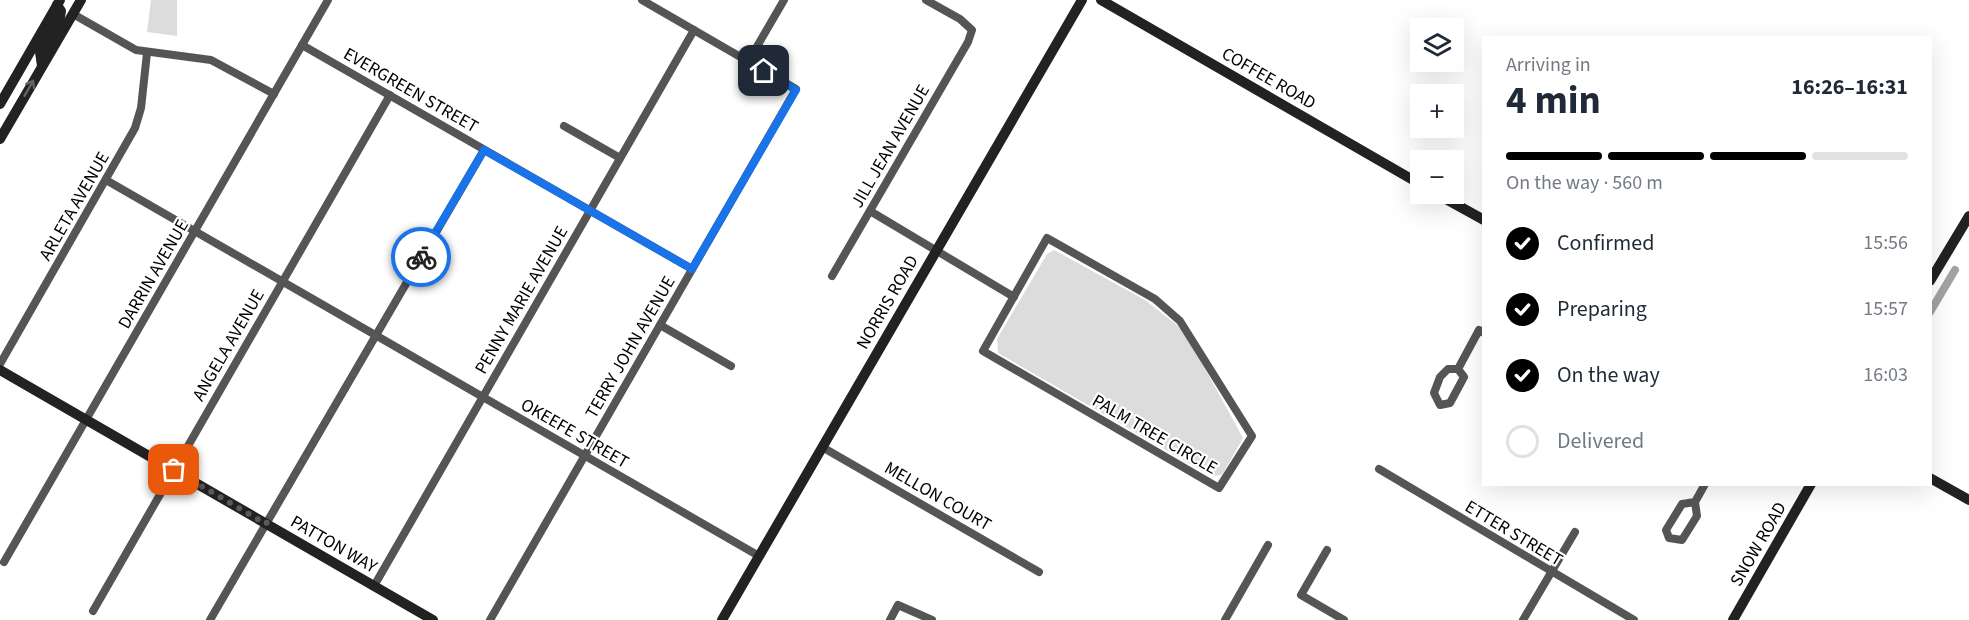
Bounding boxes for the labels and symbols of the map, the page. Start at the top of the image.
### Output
street label: COFFEE ROAD [1217,41,1320,115]
street label: EVERGREEN STREET [339,42,483,139]
pin [738,45,789,96]
one-way arrow [24,80,36,97]
street label: JILL JEAN AVENUE [845,80,936,213]
street label: ARLETA AVENUE [33,147,116,265]
street label: DARRIN AVENUE [112,215,195,333]
street label: PENNY MARIE AVENUE [469,222,574,379]
courier [391,227,451,287]
street label: NORRIS ROAD [850,251,924,354]
street label: TERRY JOHN AVENUE [580,272,681,423]
street label: ANGELA AVENUE [186,285,271,406]
street label: PALM TREE CIRCLE [1088,388,1222,480]
street label: OKEEFE STREET [516,392,634,475]
pin [148,444,199,495]
street label: MELLON COURT [880,456,996,537]
street label: ETTER STREET [1460,494,1568,573]
street label: SNOW ROAD [1724,497,1793,591]
street label: PATTON WAY [286,509,382,580]

